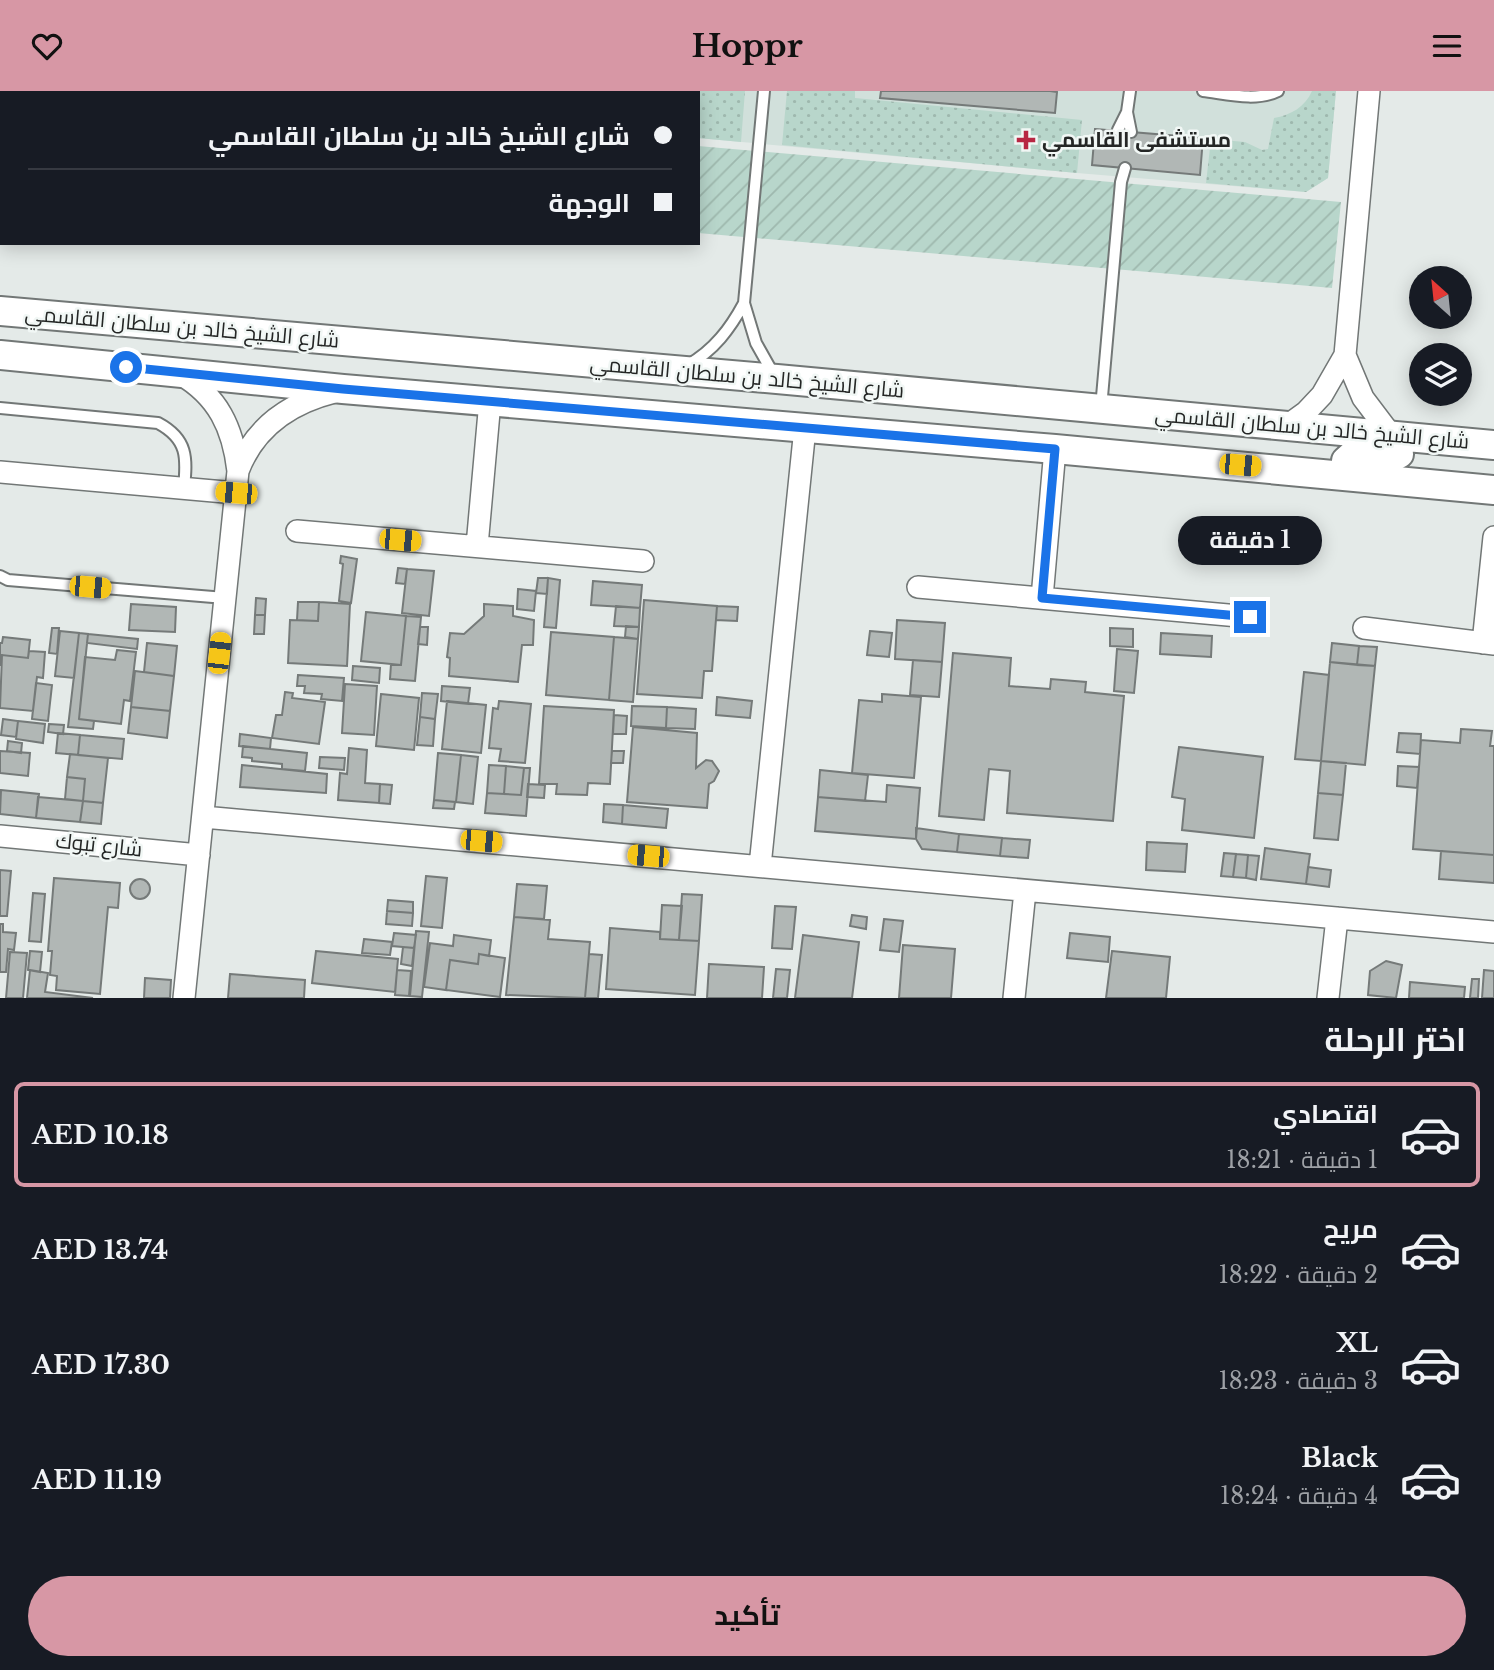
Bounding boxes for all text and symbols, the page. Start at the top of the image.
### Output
text: Hoppr [691,26,803,66]
icon: heart [28,27,66,65]
icon: menu [1428,27,1466,65]
text: شارع الشيخ خالد بن سلطان القاسمي [208,120,630,152]
place label: مستشفى القاسمي [1042,127,1231,157]
marker: مستشفى القاسمي [1016,130,1036,150]
text: الوجهة [549,187,630,219]
north arrow [1409,266,1472,329]
map controls [1409,266,1472,406]
street label: شارع الشيخ خالد بن سلطان القاسمي [23,300,340,357]
button: layers [1409,343,1472,406]
street label: شارع الشيخ خالد بن سلطان القاسمي [588,350,905,407]
route start [110,351,142,383]
street label: شارع الشيخ خالد بن سلطان القاسمي [1153,401,1470,458]
car [1219,453,1262,477]
car [215,481,258,505]
callout: 1 دقيقة [1178,515,1322,565]
text: 1 دقيقة [1209,526,1291,554]
car [379,528,422,552]
car [69,575,112,599]
route end [1234,601,1266,633]
car [207,631,232,675]
street label: شارع تبوك [54,828,144,863]
car [460,829,503,853]
car [627,844,670,868]
text: اختر الرحلة [1324,1020,1466,1060]
text: اقتصادي [1273,1098,1378,1130]
icon: car [1399,1103,1462,1166]
text: AED 10.18 [32,1119,169,1151]
text: 1 دقيقة · 18:21 [1226,1146,1378,1174]
text: مريح [1323,1213,1378,1245]
icon: car [1399,1218,1462,1281]
text: AED 13.74 [32,1234,168,1266]
text: 2 دقيقة · 18:22 [1219,1261,1378,1289]
text: XL [1336,1327,1378,1359]
icon: car [1399,1333,1462,1396]
text: AED 17.30 [32,1349,170,1381]
text: 3 دقيقة · 18:23 [1219,1367,1378,1395]
text: Black [1301,1442,1378,1474]
icon: car [1399,1448,1462,1511]
text: AED 11.19 [32,1464,162,1496]
text: 4 دقيقة · 18:24 [1220,1482,1378,1510]
button: تأكيد [28,1576,1466,1656]

